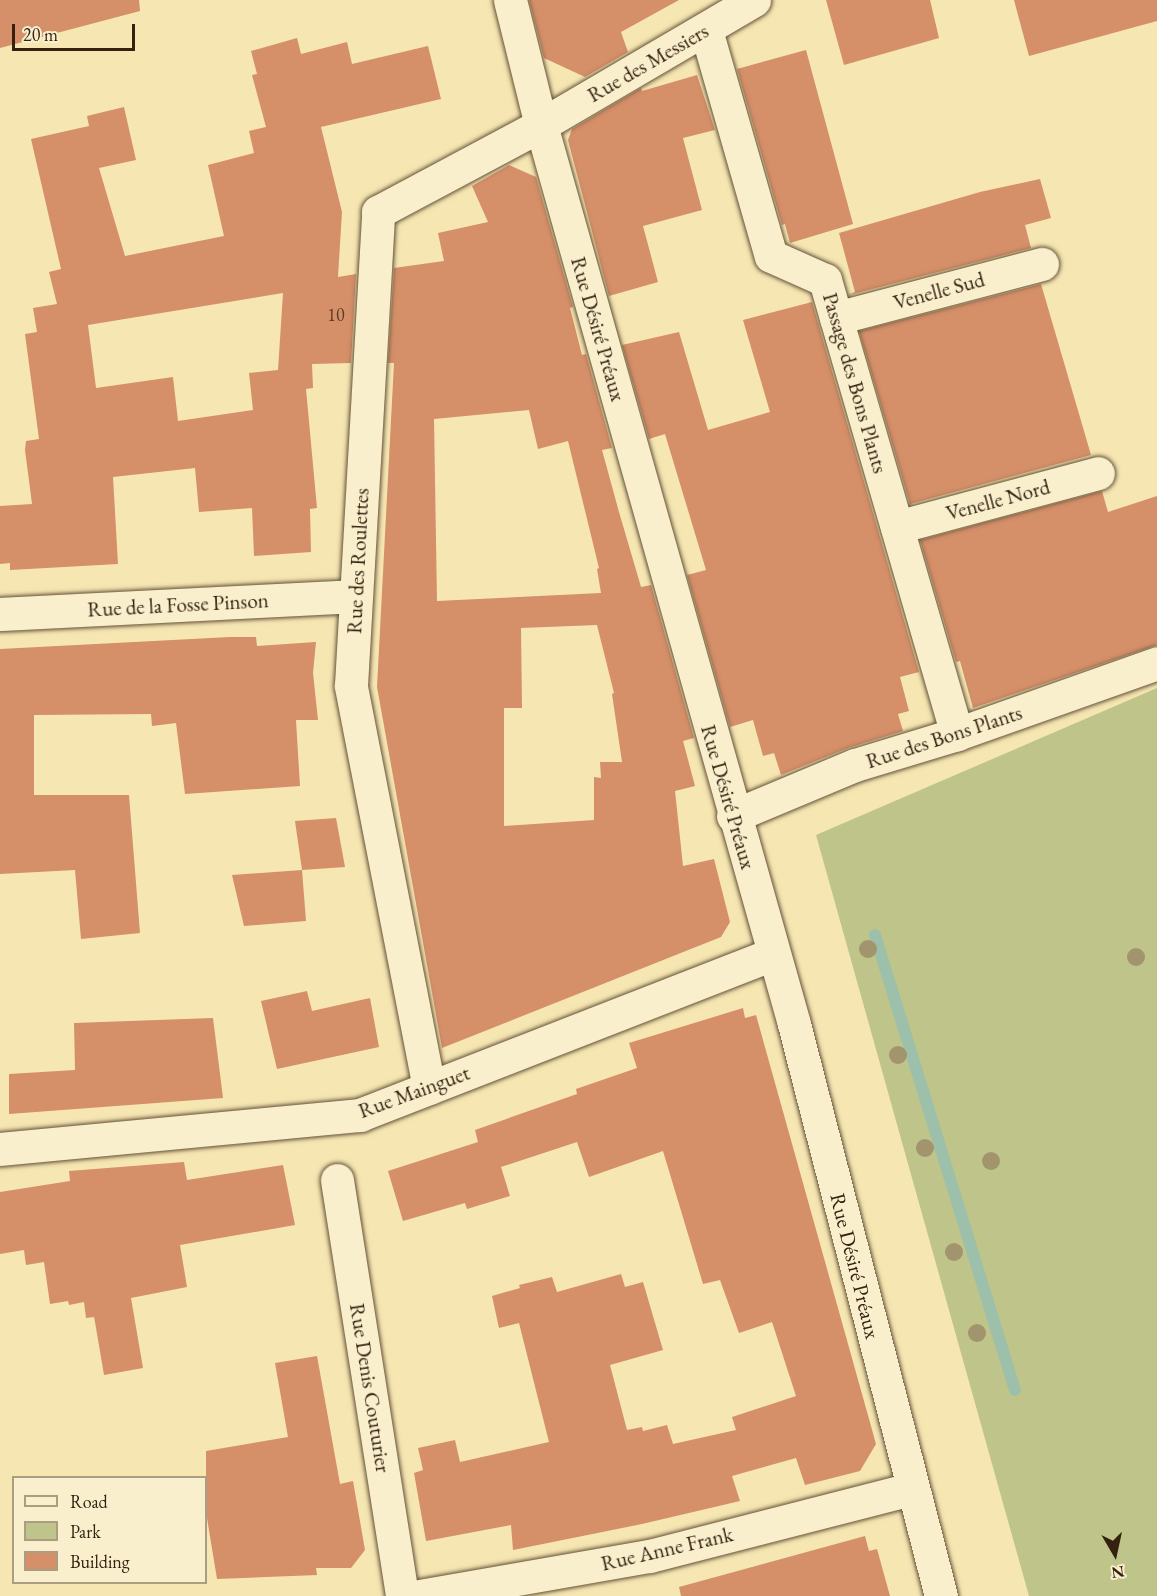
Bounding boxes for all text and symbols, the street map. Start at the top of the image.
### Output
scale bar [15,12,138,50]
street label: Rue des Messiers [583,18,713,108]
text: 20 m [23,23,58,46]
street label: Rue Désiré Préaux [565,254,631,404]
street label: Venelle Sud [891,267,987,315]
street label: Passage des Bons Plants [817,290,893,476]
house number: 10 [327,304,345,326]
street label: Venelle Nord [943,474,1053,526]
street label: Rue des Roulettes [342,487,374,635]
street label: Rue de la Fosse Pinson [87,588,269,622]
street label: Rue des Bons Plants [863,700,1025,774]
street label: Rue Désiré Préaux [695,722,761,872]
street label: Rue Mainguet [355,1060,473,1124]
street label: Rue Désiré Préaux [825,1191,885,1341]
street label: Rue Denis Couturier [344,1302,396,1474]
legend [12,1476,207,1584]
text: Road [70,1490,108,1513]
text: Park [70,1520,101,1543]
street label: Rue Anne Frank [599,1522,735,1576]
north arrow [1085,1524,1145,1584]
text: Building [70,1550,130,1573]
text: N [1110,1561,1126,1584]

